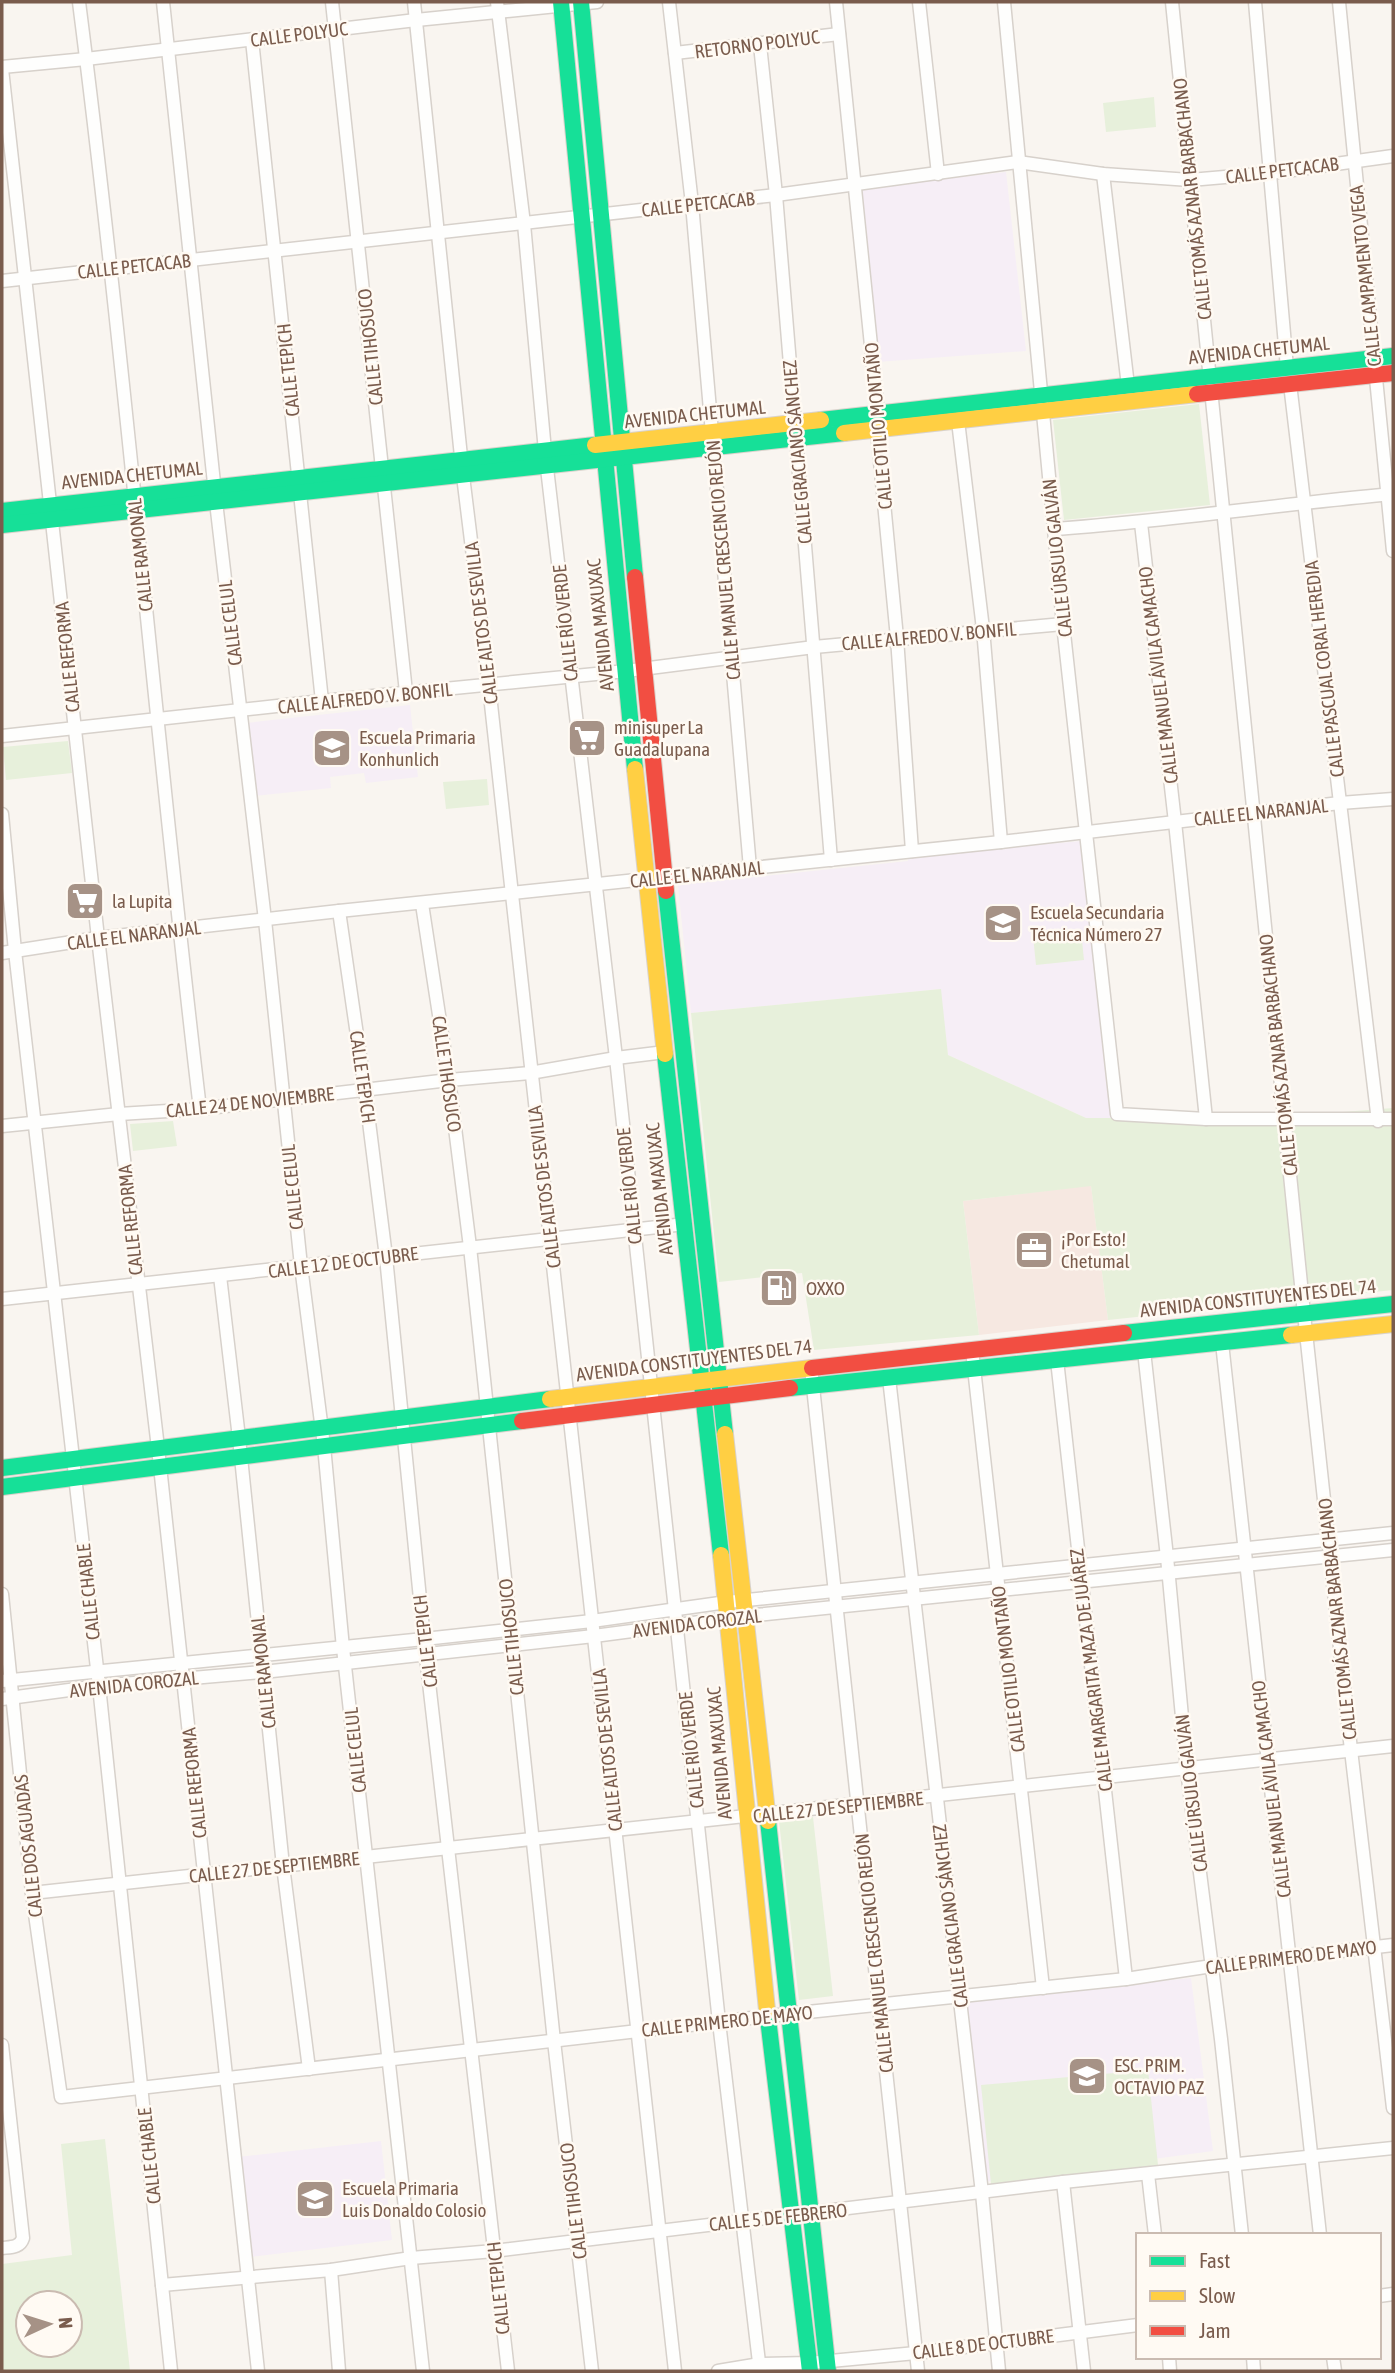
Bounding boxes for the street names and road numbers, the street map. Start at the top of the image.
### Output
street label: CALLE POLYUC [249,17,349,51]
street label: RETORNO POLYUC [693,25,821,63]
street label: CALLE TOMÁS AZNAR BARBACHANO [1168,77,1216,321]
street label: CALLE PETCACAB [1224,152,1340,188]
street label: CALLE CAMPAMENTO VEGA [1344,184,1385,368]
street label: CALLE PETCACAB [640,187,756,221]
street label: CALLE PETCACAB [76,249,192,283]
street label: CALLE TIHOSUCO [353,288,387,406]
street label: CALLE TEPICH [272,322,304,418]
street label: AVENIDA CHETUMAL [1187,332,1331,368]
street label: CALLE OTILIO MONTAÑO [860,342,896,510]
street label: CALLE GRACIANO SÁNCHEZ [778,359,816,545]
street label: AVENIDA CHETUMAL [623,396,767,432]
street label: CALLE MANUEL CRESCENCIO REJÓN [702,439,744,681]
street label: AVENIDA CHETUMAL [60,457,204,493]
street label: CALLE ÚRSULO GALVÁN [1038,478,1076,638]
street label: CALLE RAMONAL [123,497,157,613]
street label: CALLE ALTOS DE SEVILLA [460,540,502,705]
street label: AVENIDA MAXUXAC [582,557,618,692]
street label: CALLE PASCUAL CORAL HEREDIA [1300,559,1348,778]
street label: CALLE RÍO VERDE [548,564,582,682]
street label: CALLE MANUEL ÁVILA CAMACHO [1134,565,1182,785]
street label: CALLE CELUL [214,578,246,667]
street label: CALLE REFORMA [50,600,84,713]
street label: CALLE ALFREDO V. BONFIL [841,617,1018,655]
street label: CALLE ALFREDO V. BONFIL [277,678,454,718]
street label: CALLE EL NARANJAL [1193,794,1330,830]
street label: CALLE EL NARANJAL [629,856,766,892]
street label: CALLE EL NARANJAL [66,916,203,954]
street label: CALLE TOMÁS AZNAR BARBACHANO [1254,933,1302,1177]
street label: CALLE TIHOSUCO [428,1015,466,1133]
street label: CALLE TEPICH [346,1029,380,1125]
street label: CALLE 24 DE NOVIEMBRE [165,1082,335,1122]
street label: CALLE ALTOS DE SEVILLA [523,1104,565,1269]
street label: AVENIDA MAXUXAC [641,1121,677,1256]
street label: CALLE RÍO VERDE [612,1127,646,1245]
street label: CALLE CELUL [277,1143,307,1231]
street label: CALLE REFORMA [113,1163,147,1276]
street label: CALLE 12 DE OCTUBRE [267,1242,419,1282]
street label: AVENIDA CONSTITUYENTES DEL 74 [1139,1275,1377,1321]
street label: AVENIDA CONSTITUYENTES DEL 74 [575,1335,813,1385]
street label: CALLE TOMÁS AZNAR BARBACHANO [1313,1497,1361,1741]
street label: CALLE CHABLE [72,1543,104,1641]
street label: CALLE MARGARITA MAZA DE JUÁREZ [1065,1547,1117,1793]
street label: CALLE TIHOSUCO [494,1578,528,1696]
street label: CALLE OTILIO MONTAÑO [987,1585,1029,1753]
street label: CALLE TEPICH [408,1593,442,1689]
street label: AVENIDA COROZAL [631,1604,763,1642]
street label: CALLE RAMONAL [246,1614,280,1730]
street label: AVENIDA COROZAL [68,1666,200,1702]
street label: CALLE ALTOS DE SEVILLA [587,1667,626,1832]
street label: CALLE MANUEL ÁVILA CAMACHO [1247,1679,1295,1899]
street label: AVENIDA MAXUXAC [702,1685,736,1820]
street label: CALLE RÍO VERDE [674,1691,708,1809]
street label: CALLE CELUL [340,1706,370,1794]
street label: CALLE ÚRSULO GALVÁN [1170,1713,1212,1873]
street label: CALLE REFORMA [177,1726,211,1839]
street label: CALLE DOS AGUADAS [10,1774,46,1918]
street label: CALLE 27 DE SEPTIEMBRE [752,1787,924,1827]
street label: CALLE GRACIANO SÁNCHEZ [928,1823,972,2009]
street label: CALLE MANUEL CRESCENCIO REJÓN [850,1832,898,2074]
street label: CALLE 27 DE SEPTIEMBRE [188,1847,360,1887]
street label: CALLE PRIMERO DE MAYO [1204,1936,1378,1978]
street label: CALLE PRIMERO DE MAYO [640,2001,814,2041]
street label: CALLE CHABLE [133,2107,165,2205]
street label: CALLE TIHOSUCO [555,2142,591,2260]
street label: CALLE 5 DE FEBRERO [708,2199,848,2235]
street label: CALLE TEPICH [482,2240,514,2336]
street label: CALLE 8 DE OCTUBRE [911,2324,1055,2364]

